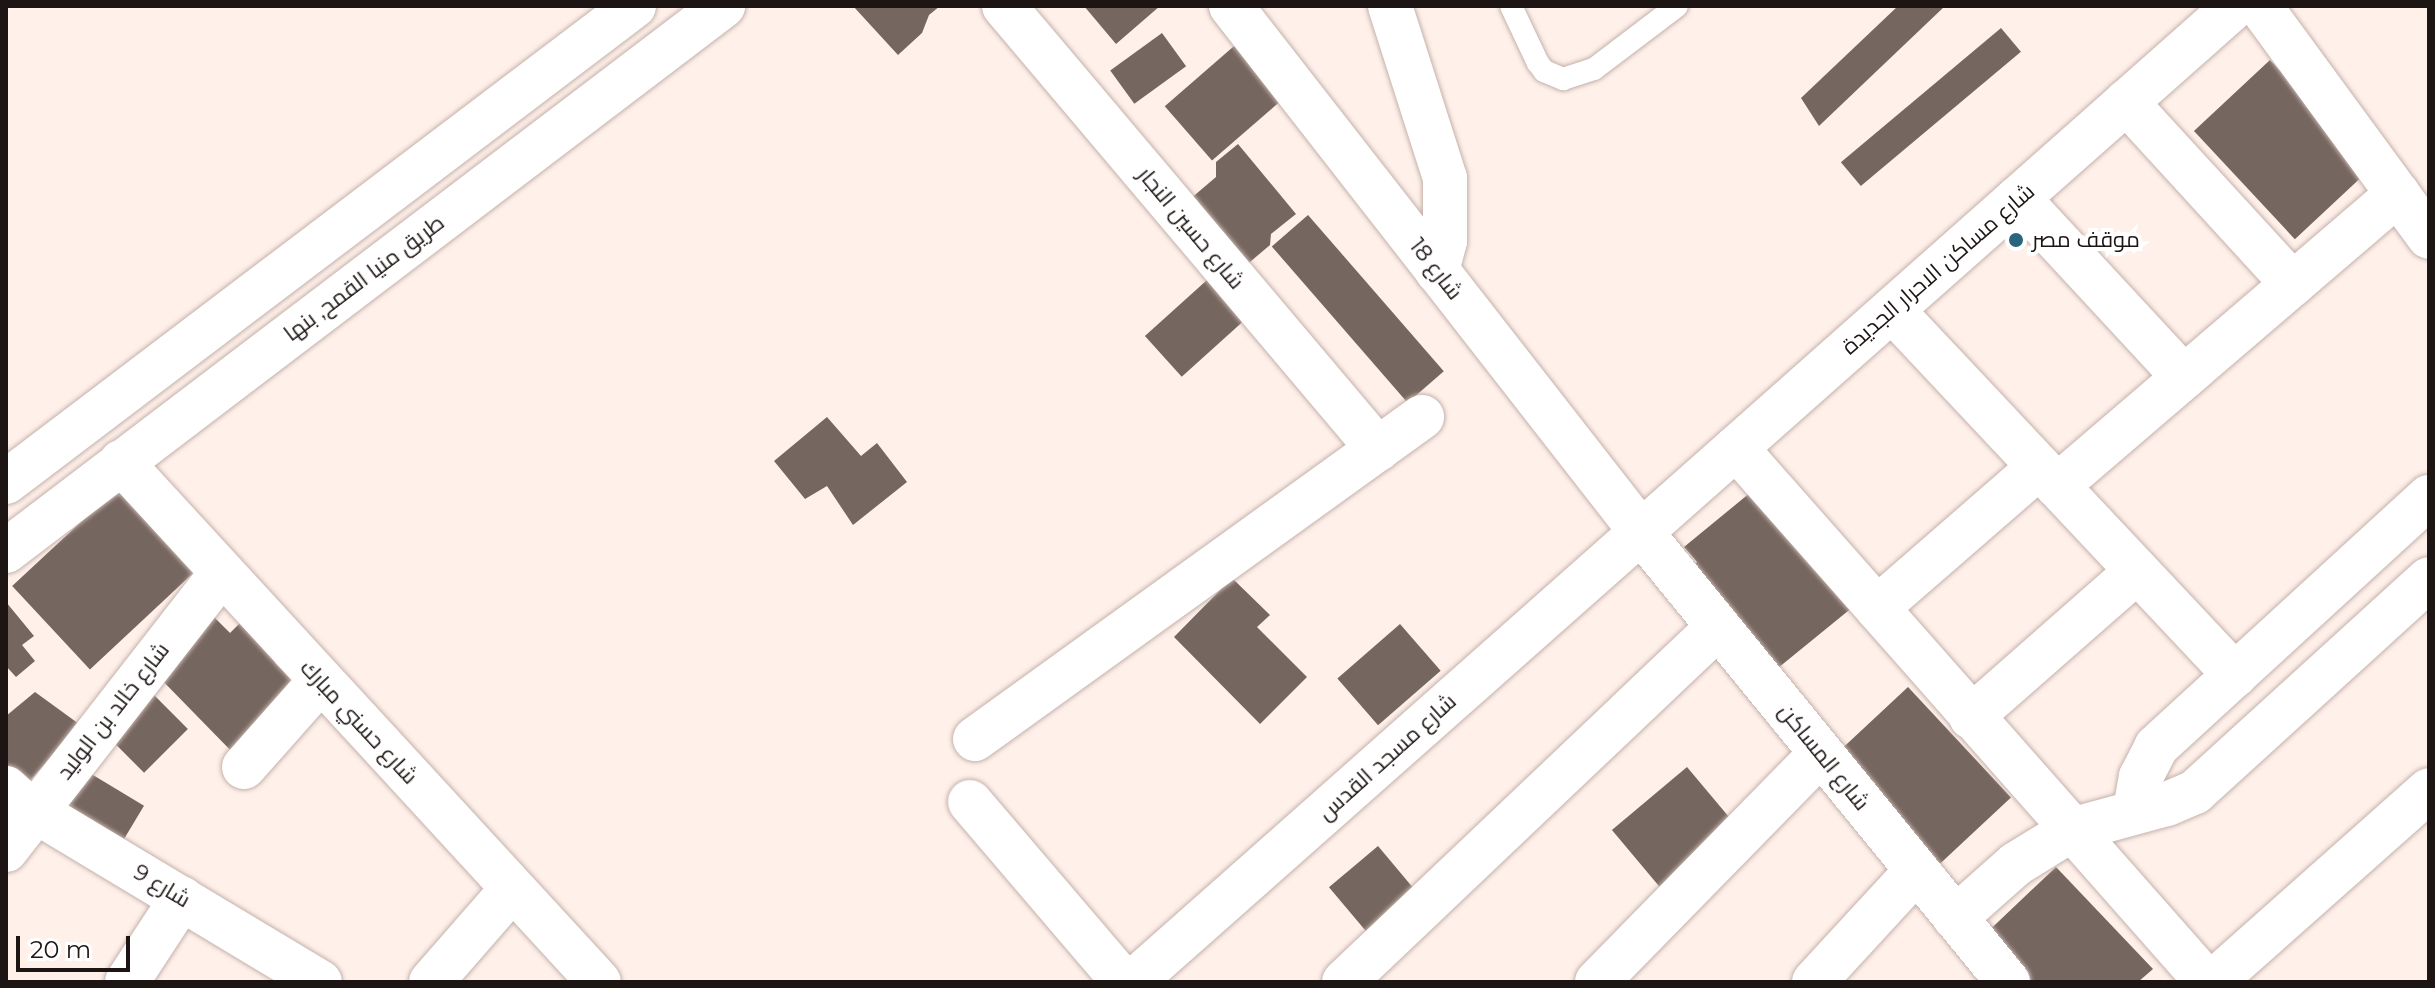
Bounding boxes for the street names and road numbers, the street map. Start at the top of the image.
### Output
street label: شارع حسين النجار [1132,162,1250,294]
street label: شارع مساكن الاحرار الجديدة [1836,178,2040,360]
street label: طريق منيا القمح, بنها [279,209,449,347]
street label: شارع 18 [1404,233,1468,305]
street label: شارع خالد بن الوليد [51,637,175,785]
street label: شارع حسني مبارك [295,655,423,789]
street label: شارع مسجد القدس [1313,688,1461,826]
street label: شارع المساكن [1773,698,1875,816]
street label: شارع 9 [129,859,195,913]

